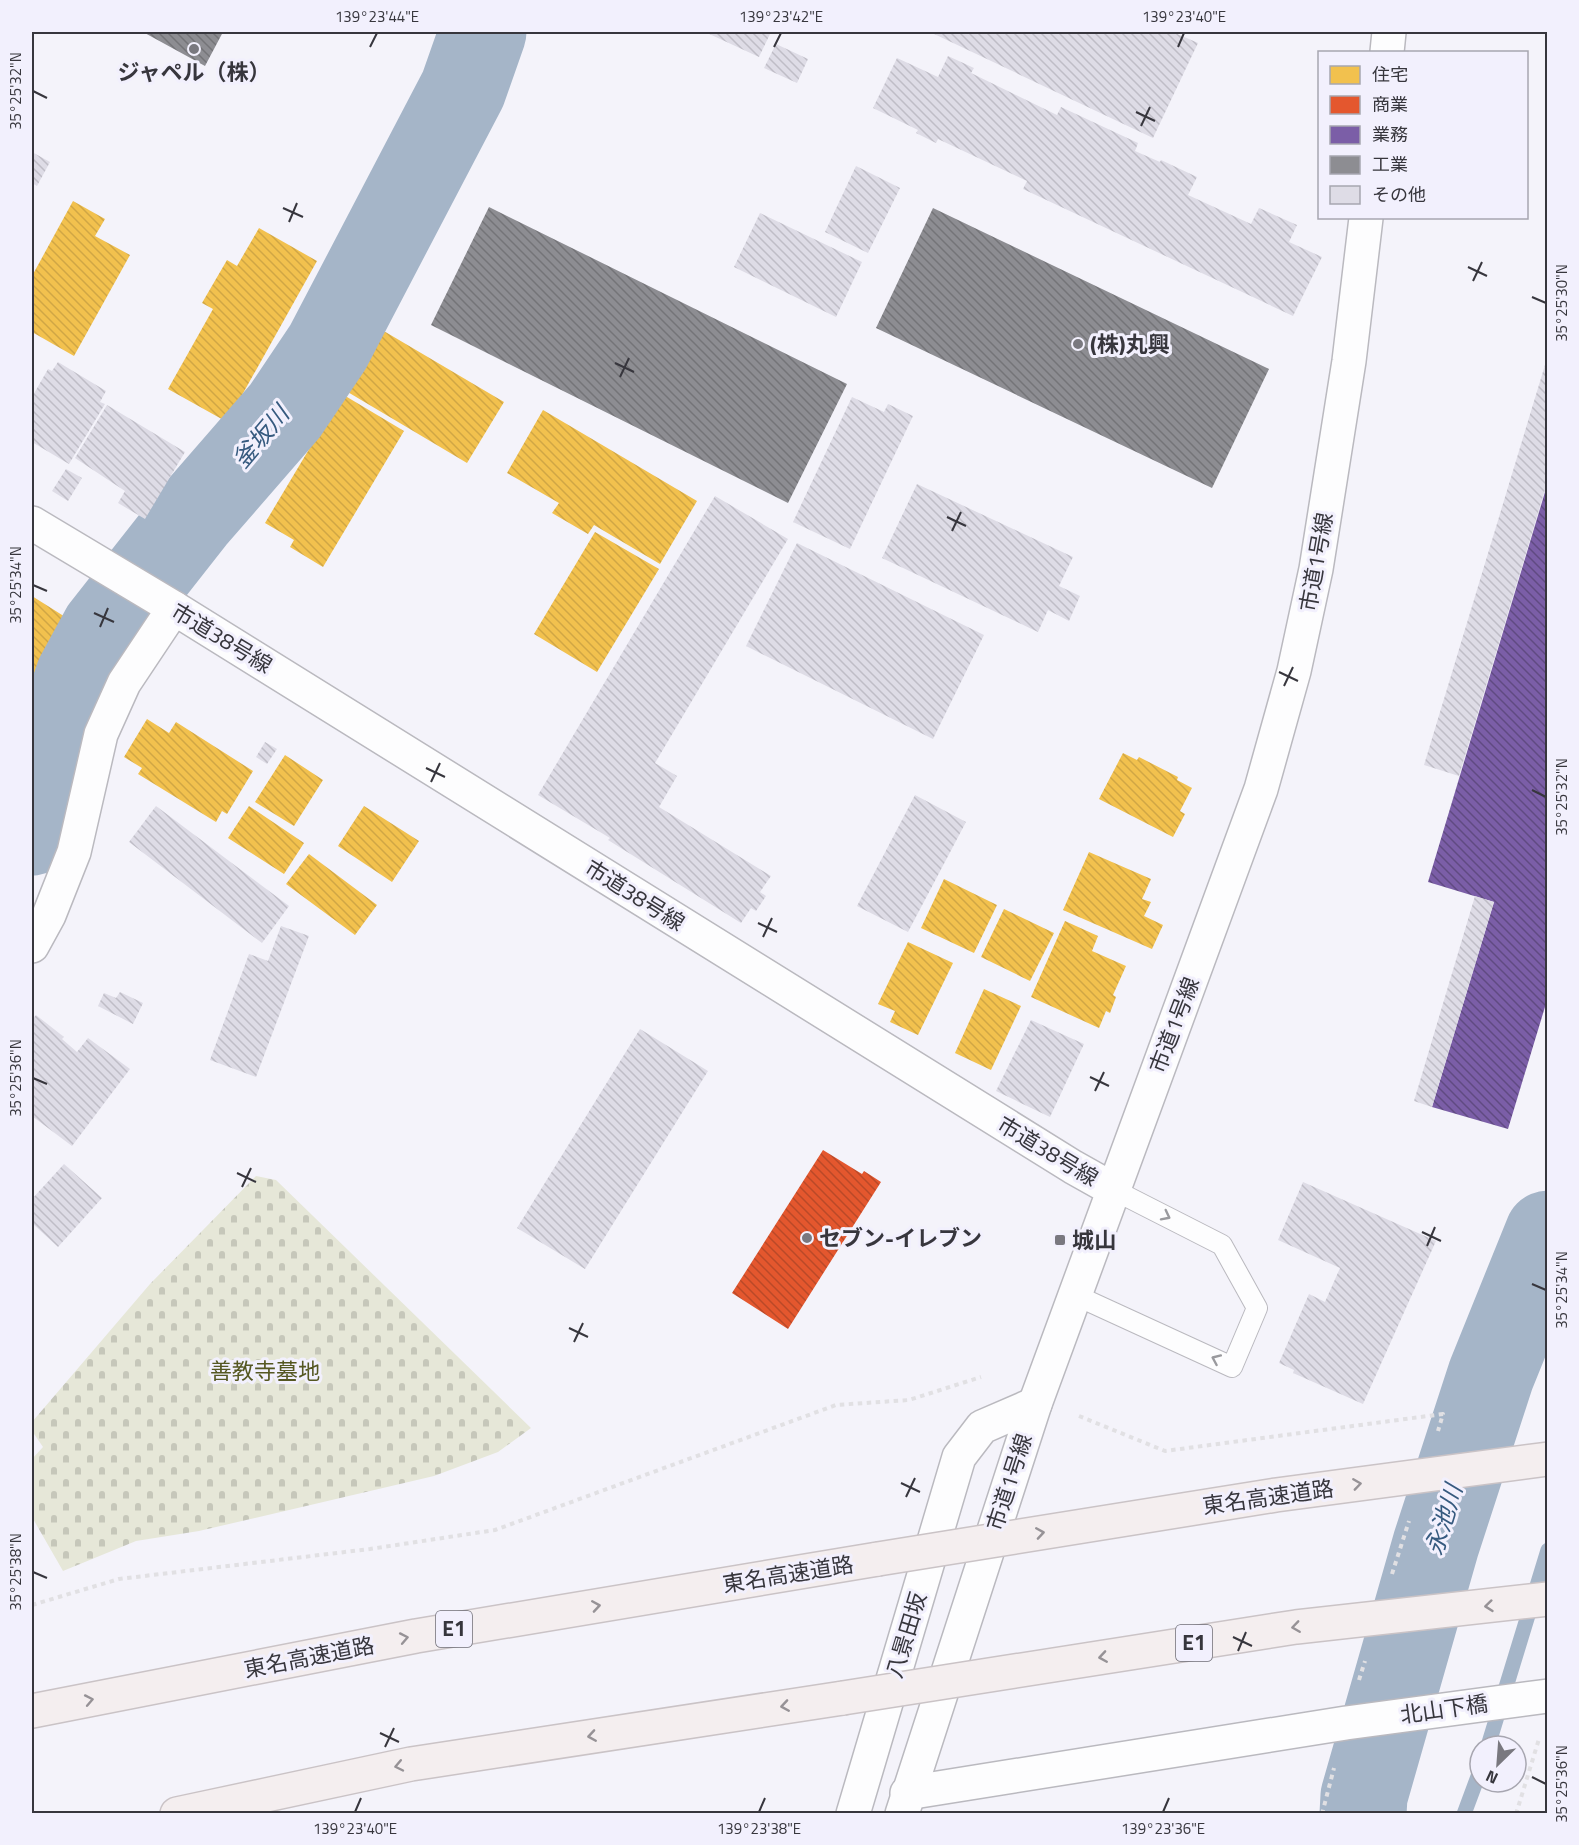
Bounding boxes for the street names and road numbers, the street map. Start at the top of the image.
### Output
street label: 市道1号線 [1291,510,1341,614]
street label: 市道38号線 [165,594,279,682]
street label: 市道38号線 [578,851,692,939]
street label: 市道1号線 [1140,972,1208,1078]
street label: 市道38号線 [991,1107,1105,1195]
street label: 市道1号線 [977,1429,1041,1535]
street label: 東名高速道路 [1200,1471,1336,1523]
street label: 東名高速道路 [720,1547,856,1601]
street label: 八景田坂 [877,1588,935,1682]
road number: E1 [436,1611,472,1647]
road number: E1 [1176,1625,1212,1661]
street label: 東名高速道路 [241,1628,377,1686]
street label: 北山下橋 [1398,1686,1490,1732]

